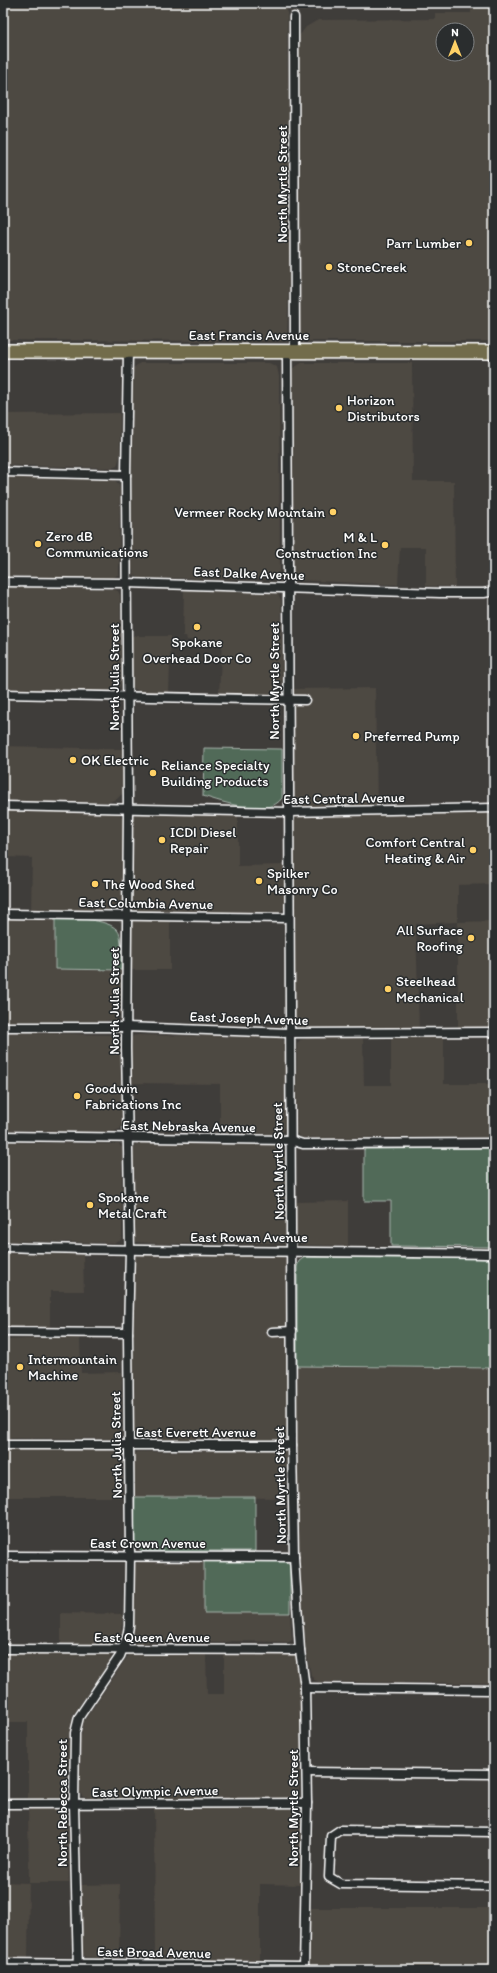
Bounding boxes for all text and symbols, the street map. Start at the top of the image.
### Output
north arrow [435,22,475,62]
text: N [451,26,459,39]
street label: North Myrtle Street [274,125,291,243]
place label: Parr Lumber [386,235,462,252]
marker: Parr Lumber [464,238,474,248]
place label: StoneCreek [337,259,407,276]
marker: StoneCreek [324,262,334,272]
street label: East Francis Avenue [189,327,309,344]
place label: Horizon Distributors [347,392,420,425]
marker: Horizon Distributors [334,403,344,413]
place label: Vermeer Rocky Mountain [175,504,325,521]
marker: Vermeer Rocky Mountain [328,507,338,517]
place label: Zero dB Communications [46,528,148,561]
place label: M & L Construction Inc [276,529,377,562]
marker: Zero dB Communications [33,539,43,549]
marker: M & L Construction Inc [380,540,390,550]
street label: East Dalke Avenue [193,563,305,584]
marker: Spokane Overhead Door Co [192,622,202,632]
street label: North Myrtle Street [266,622,283,740]
street label: North Julia Street [106,623,123,731]
place label: Spokane Overhead Door Co [143,634,251,667]
place label: Preferred Pump [364,728,460,745]
marker: Preferred Pump [351,731,361,741]
place label: OK Electric [81,752,149,769]
marker: OK Electric [68,755,78,765]
place label: Reliance Specialty Building Products [161,757,270,790]
marker: Reliance Specialty Building Products [148,768,158,778]
street label: East Central Avenue [283,789,405,808]
place label: ICDI Diesel Repair [170,824,236,857]
place label: Comfort Central Heating & Air [365,834,465,867]
marker: ICDI Diesel Repair [157,835,167,845]
marker: Comfort Central Heating & Air [468,845,478,855]
place label: Spilker Masonry Co [267,865,338,898]
place label: The Wood Shed [103,876,195,893]
marker: Spilker Masonry Co [254,876,264,886]
marker: The Wood Shed [90,879,100,889]
street label: East Columbia Avenue [79,894,214,913]
place label: All Surface Roofing [396,922,464,955]
marker: All Surface Roofing [466,933,476,943]
street label: North Julia Street [106,947,123,1055]
place label: Steelhead Mechanical [396,973,464,1006]
marker: Steelhead Mechanical [383,984,393,994]
street label: East Joseph Avenue [189,1008,309,1029]
place label: Goodwin Fabrications Inc [85,1080,181,1113]
marker: Goodwin Fabrications Inc [72,1091,82,1101]
street label: North Myrtle Street [269,1102,288,1220]
street label: East Nebraska Avenue [122,1117,256,1136]
place label: Spokane Metal Craft [98,1189,167,1222]
marker: Spokane Metal Craft [85,1200,95,1210]
street label: East Rowan Avenue [190,1229,308,1246]
place label: Intermountain Machine [28,1351,117,1384]
marker: Intermountain Machine [15,1362,25,1372]
street label: North Julia Street [107,1391,126,1499]
street label: East Everett Avenue [136,1424,256,1441]
street label: North Myrtle Street [271,1426,290,1544]
street label: East Crown Avenue [90,1535,206,1552]
street label: East Queen Avenue [94,1629,210,1646]
street label: North Rebecca Street [54,1739,71,1867]
street label: North Myrtle Street [285,1749,302,1867]
street label: East Olympic Avenue [91,1782,219,1801]
street label: East Broad Avenue [97,1943,211,1962]

